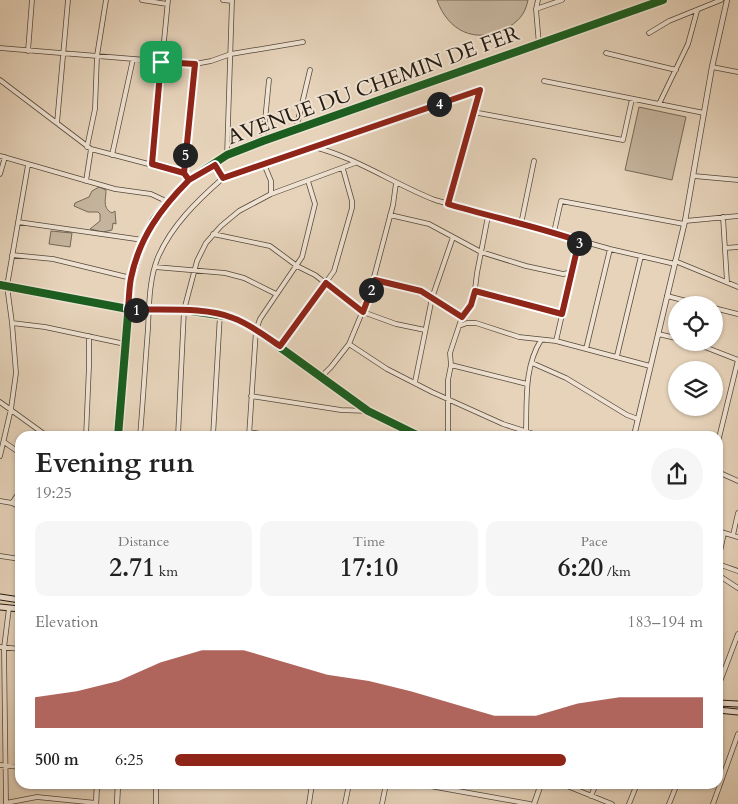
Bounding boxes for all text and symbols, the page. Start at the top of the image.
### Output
street label: AVENUE DU CHEMIN DE FER [223,19,524,152]
pin [140,41,182,83]
icon: arrive [147,48,175,76]
pin: 4 [426,92,452,116]
text: 4 [436,95,443,114]
pin: 5 [172,142,198,168]
text: 5 [182,146,189,165]
pin: 3 [566,230,592,256]
text: 3 [576,234,583,253]
pin: 2 [358,278,384,302]
text: 2 [368,281,375,300]
map controls [668,296,723,416]
button: locate [668,296,723,351]
pin: 1 [124,298,148,322]
text: 1 [133,301,140,320]
button: layers [668,361,723,416]
text: Evening run [35,444,194,482]
button: share [651,448,703,500]
text: 19:25 [35,482,72,504]
text: Distance [118,532,169,551]
text: Time [353,532,385,551]
text: Pace [581,532,608,551]
text: 2.71 [109,551,155,585]
text: 17:10 [340,551,398,585]
text: 6:20 [558,551,603,585]
text: km [155,562,178,581]
text: /km [603,562,631,581]
text: Elevation [35,611,99,633]
text: 183–194 m [627,611,703,633]
text: 500 m [35,749,79,771]
text: 6:25 [115,749,144,771]

